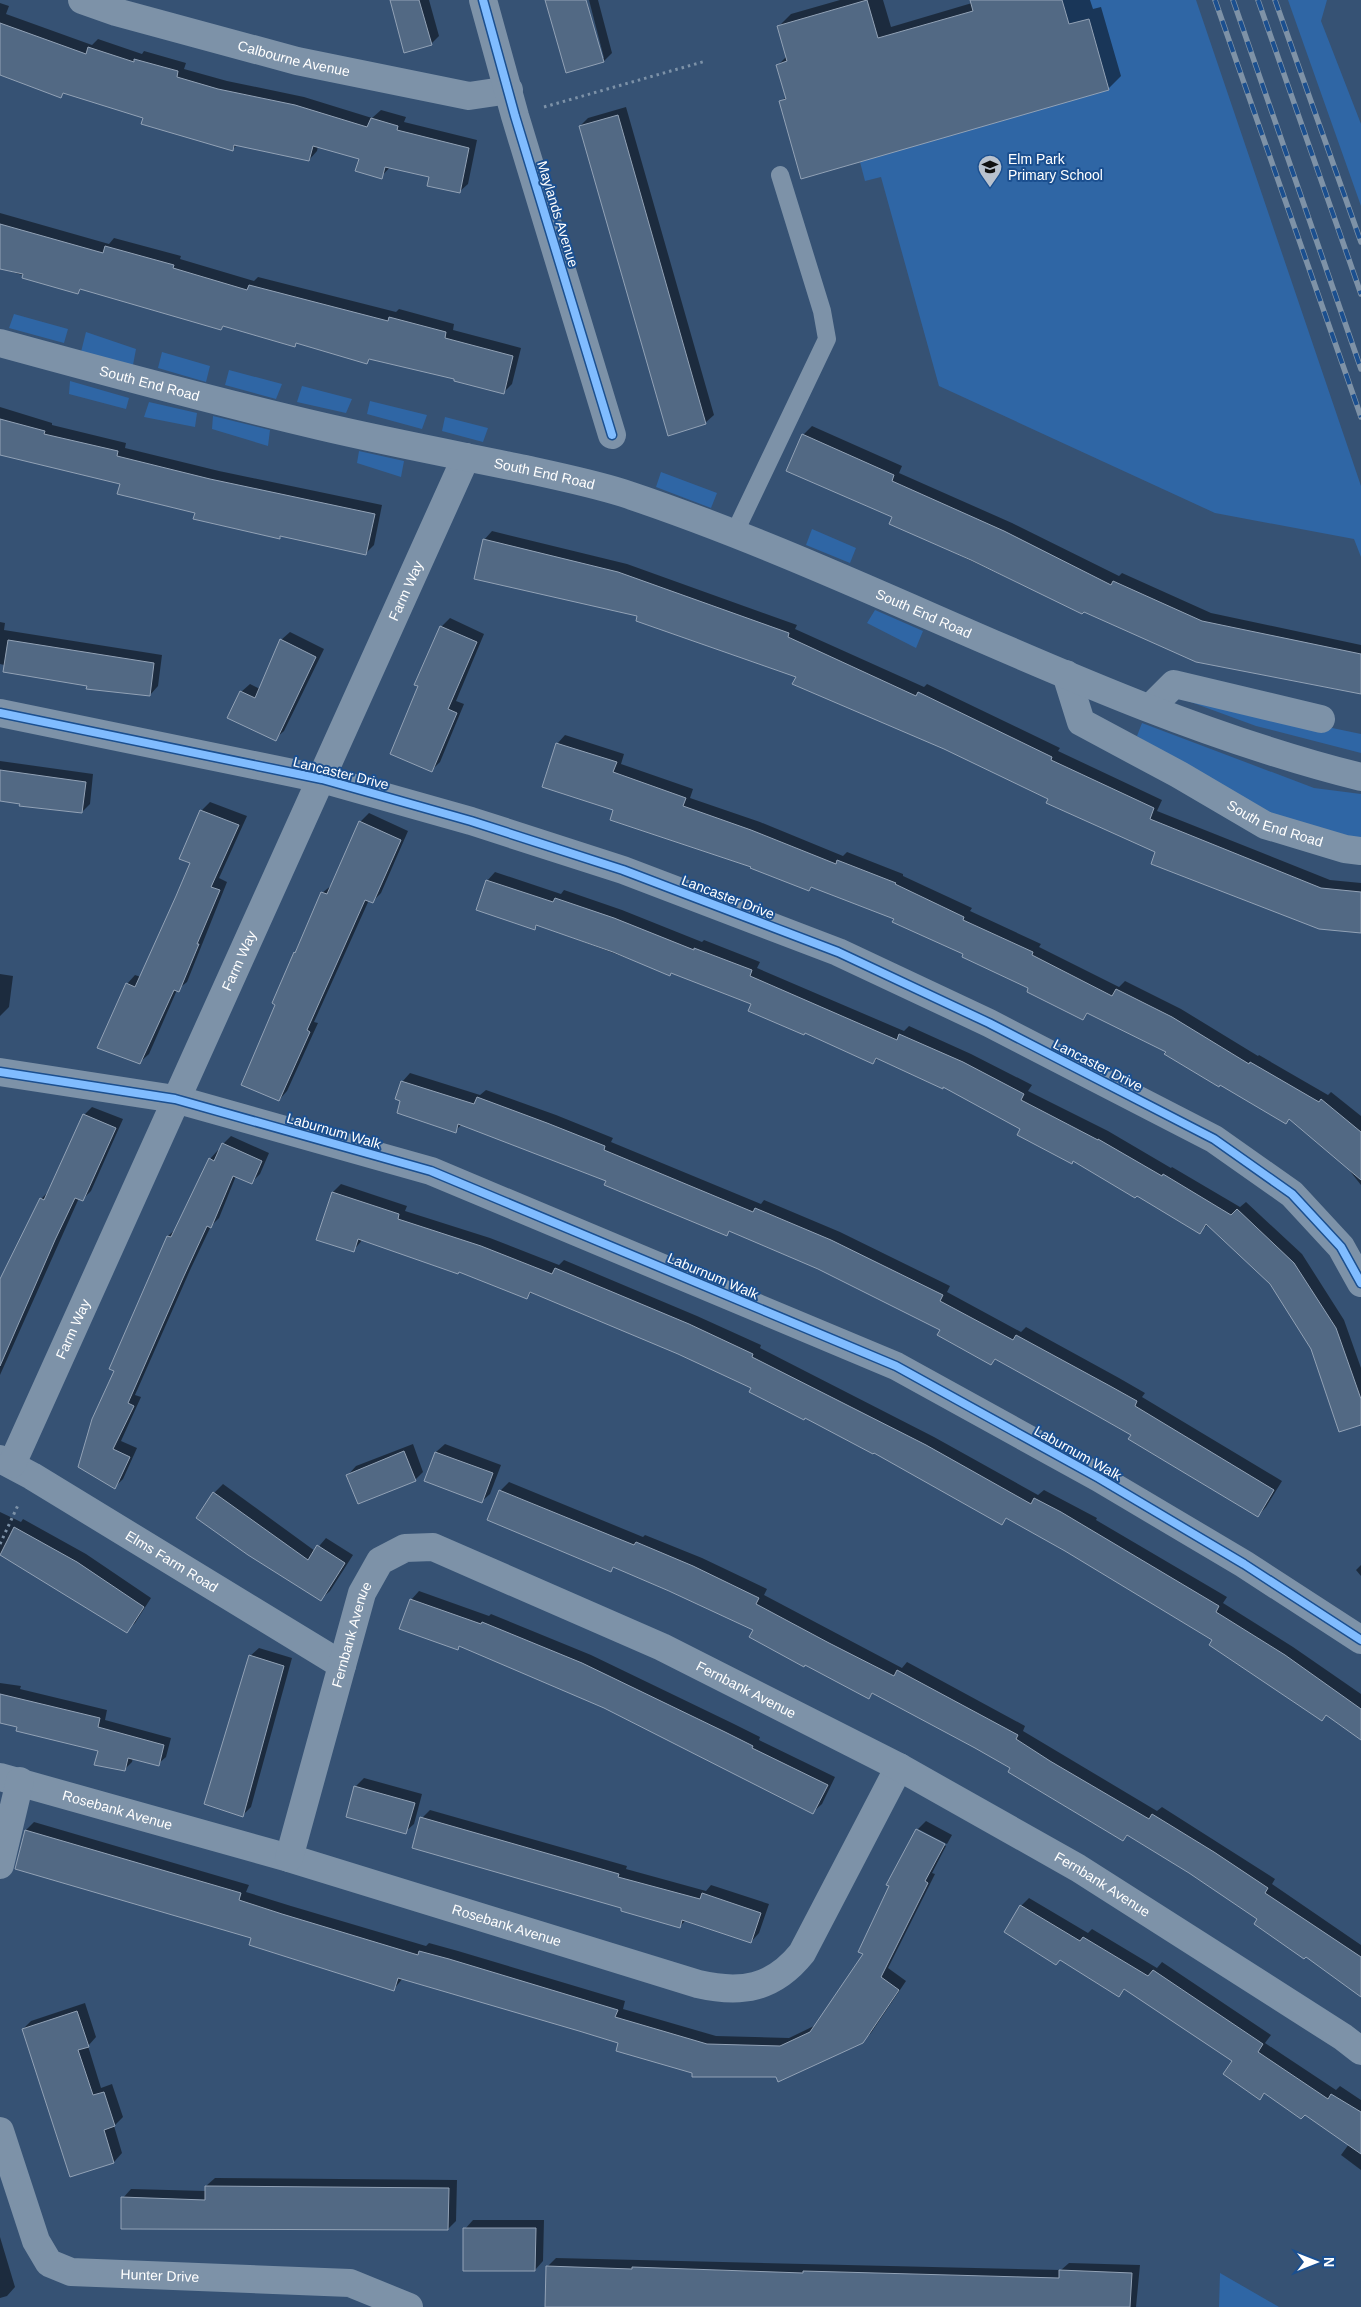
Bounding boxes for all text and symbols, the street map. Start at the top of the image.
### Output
street label: Calbourne Avenue [236,37,352,80]
place label: Elm Park Primary School [1008,151,1103,183]
school or university icon: Elm Park Primary School [977,154,1003,188]
street label: Maylands Avenue [534,159,582,269]
street label: South End Road [98,362,201,404]
street label: South End Road [493,455,597,493]
street label: Farm Way [385,558,426,623]
street label: South End Road [873,586,974,641]
street label: Lancaster Drive [291,753,391,793]
street label: South End Road [1224,797,1325,850]
street label: Lancaster Drive [679,872,777,922]
street label: Farm Way [218,928,259,993]
street label: Lancaster Drive [1051,1036,1145,1094]
street label: Laburnum Walk [285,1110,384,1152]
street label: Laburnum Walk [665,1250,762,1303]
street label: Farm Way [52,1297,93,1362]
street label: Laburnum Walk [1031,1422,1125,1484]
street label: Elms Farm Road [123,1527,221,1595]
street label: Fernbank Avenue [328,1578,375,1689]
street label: Fernbank Avenue [694,1658,799,1722]
street label: Rosebank Avenue [61,1787,174,1833]
street label: Fernbank Avenue [1052,1848,1153,1920]
street label: Rosebank Avenue [450,1901,564,1950]
north arrow [1291,2237,1341,2287]
text: N [1321,2257,1337,2267]
street label: Hunter Drive [120,2266,200,2285]

